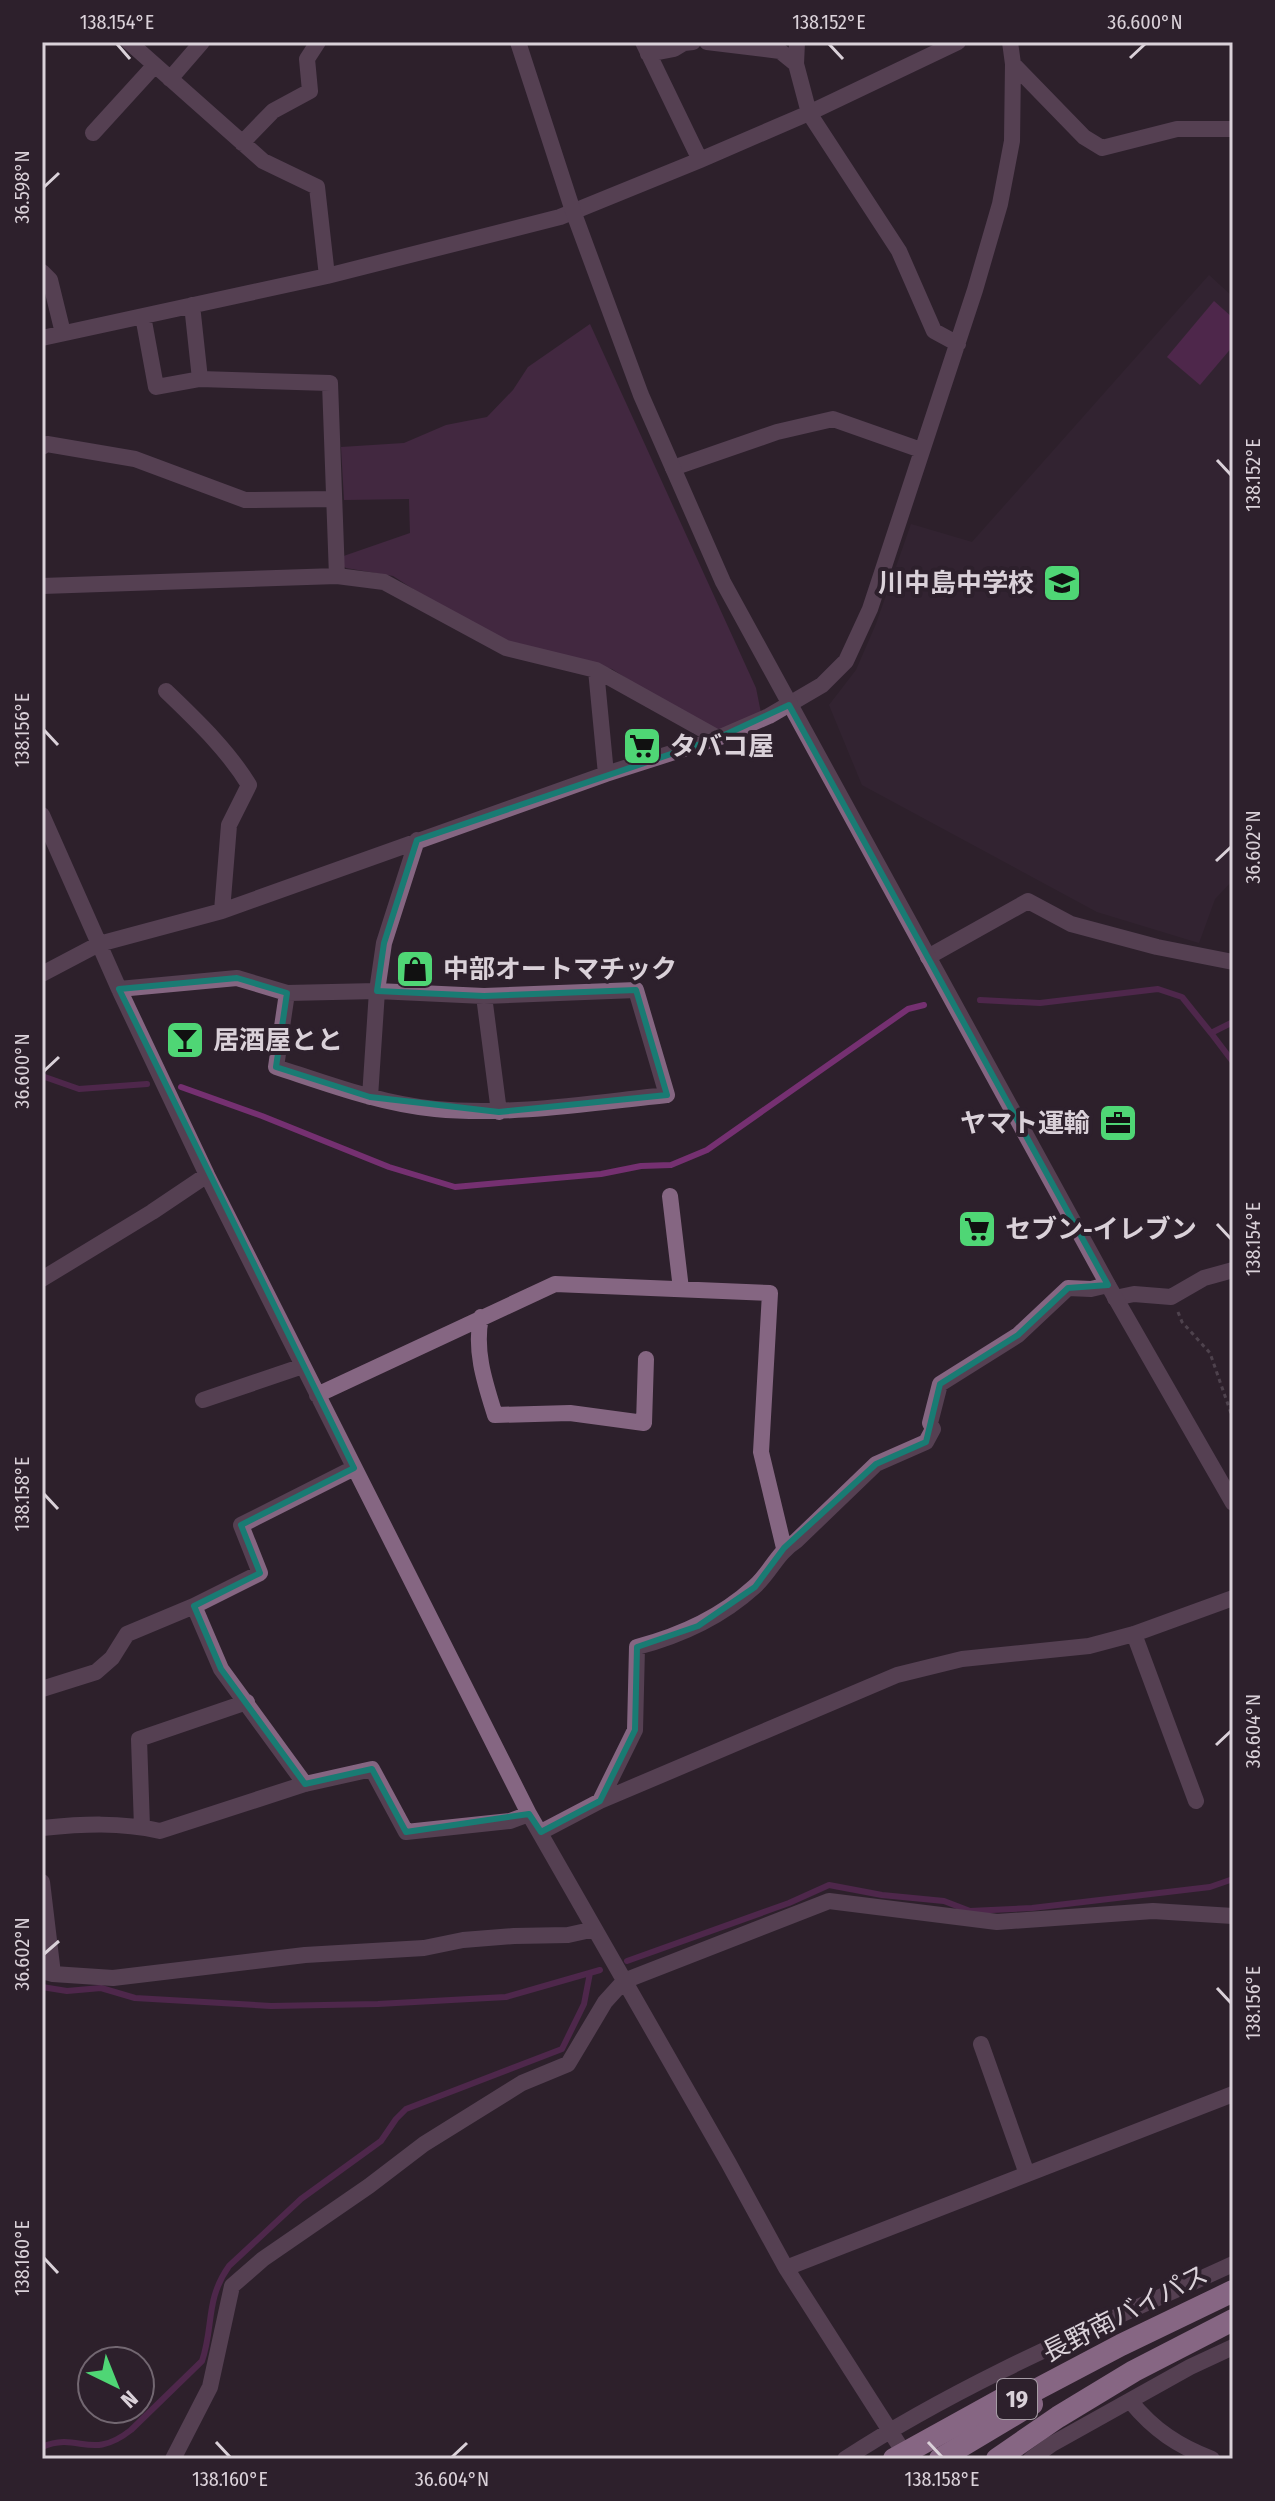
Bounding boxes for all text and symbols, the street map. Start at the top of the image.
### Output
text: 138.154°E [80,10,154,34]
text: 138.152°E [792,10,866,34]
text: 36.600°N [1107,10,1183,34]
text: 36.598°N [10,150,34,224]
text: 138.152°E [1241,438,1265,512]
school or university icon: 川中島中学校 [1041,562,1083,604]
place label: 川中島中学校 [878,568,1034,599]
text: 138.156°E [10,693,34,767]
supermarket icon: タバコ屋 [621,725,663,767]
place label: タバコ屋 [670,731,774,762]
text: 36.602°N [1241,810,1265,884]
shop icon: 中部オートマチック [394,948,436,990]
place label: 中部オートマチック [443,954,677,985]
bar icon: 居酒屋とと [164,1019,206,1061]
place label: 居酒屋とと [213,1025,343,1056]
text: 36.600°N [10,1033,34,1109]
office icon: ヤマト運輸 [1097,1102,1139,1144]
place label: ヤマト運輸 [960,1108,1090,1139]
text: 138.154°E [1241,1202,1265,1276]
supermarket icon: セブン-イレブン [956,1208,998,1250]
place label: セブン-イレブン [1005,1214,1197,1245]
text: 138.158°E [10,1457,34,1531]
text: 36.604°N [1241,1694,1265,1768]
text: 36.602°N [10,1917,34,1991]
text: 138.156°E [1241,1966,1265,2040]
text: 138.160°E [10,2220,34,2296]
street label: 長野南バイパス [1037,2258,1213,2368]
north arrow [76,2345,156,2425]
road number: 19 [997,2379,1037,2419]
text: N [115,2385,143,2414]
text: 138.160°E [192,2467,268,2491]
text: 36.604°N [415,2467,489,2491]
text: 138.158°E [905,2467,979,2491]

